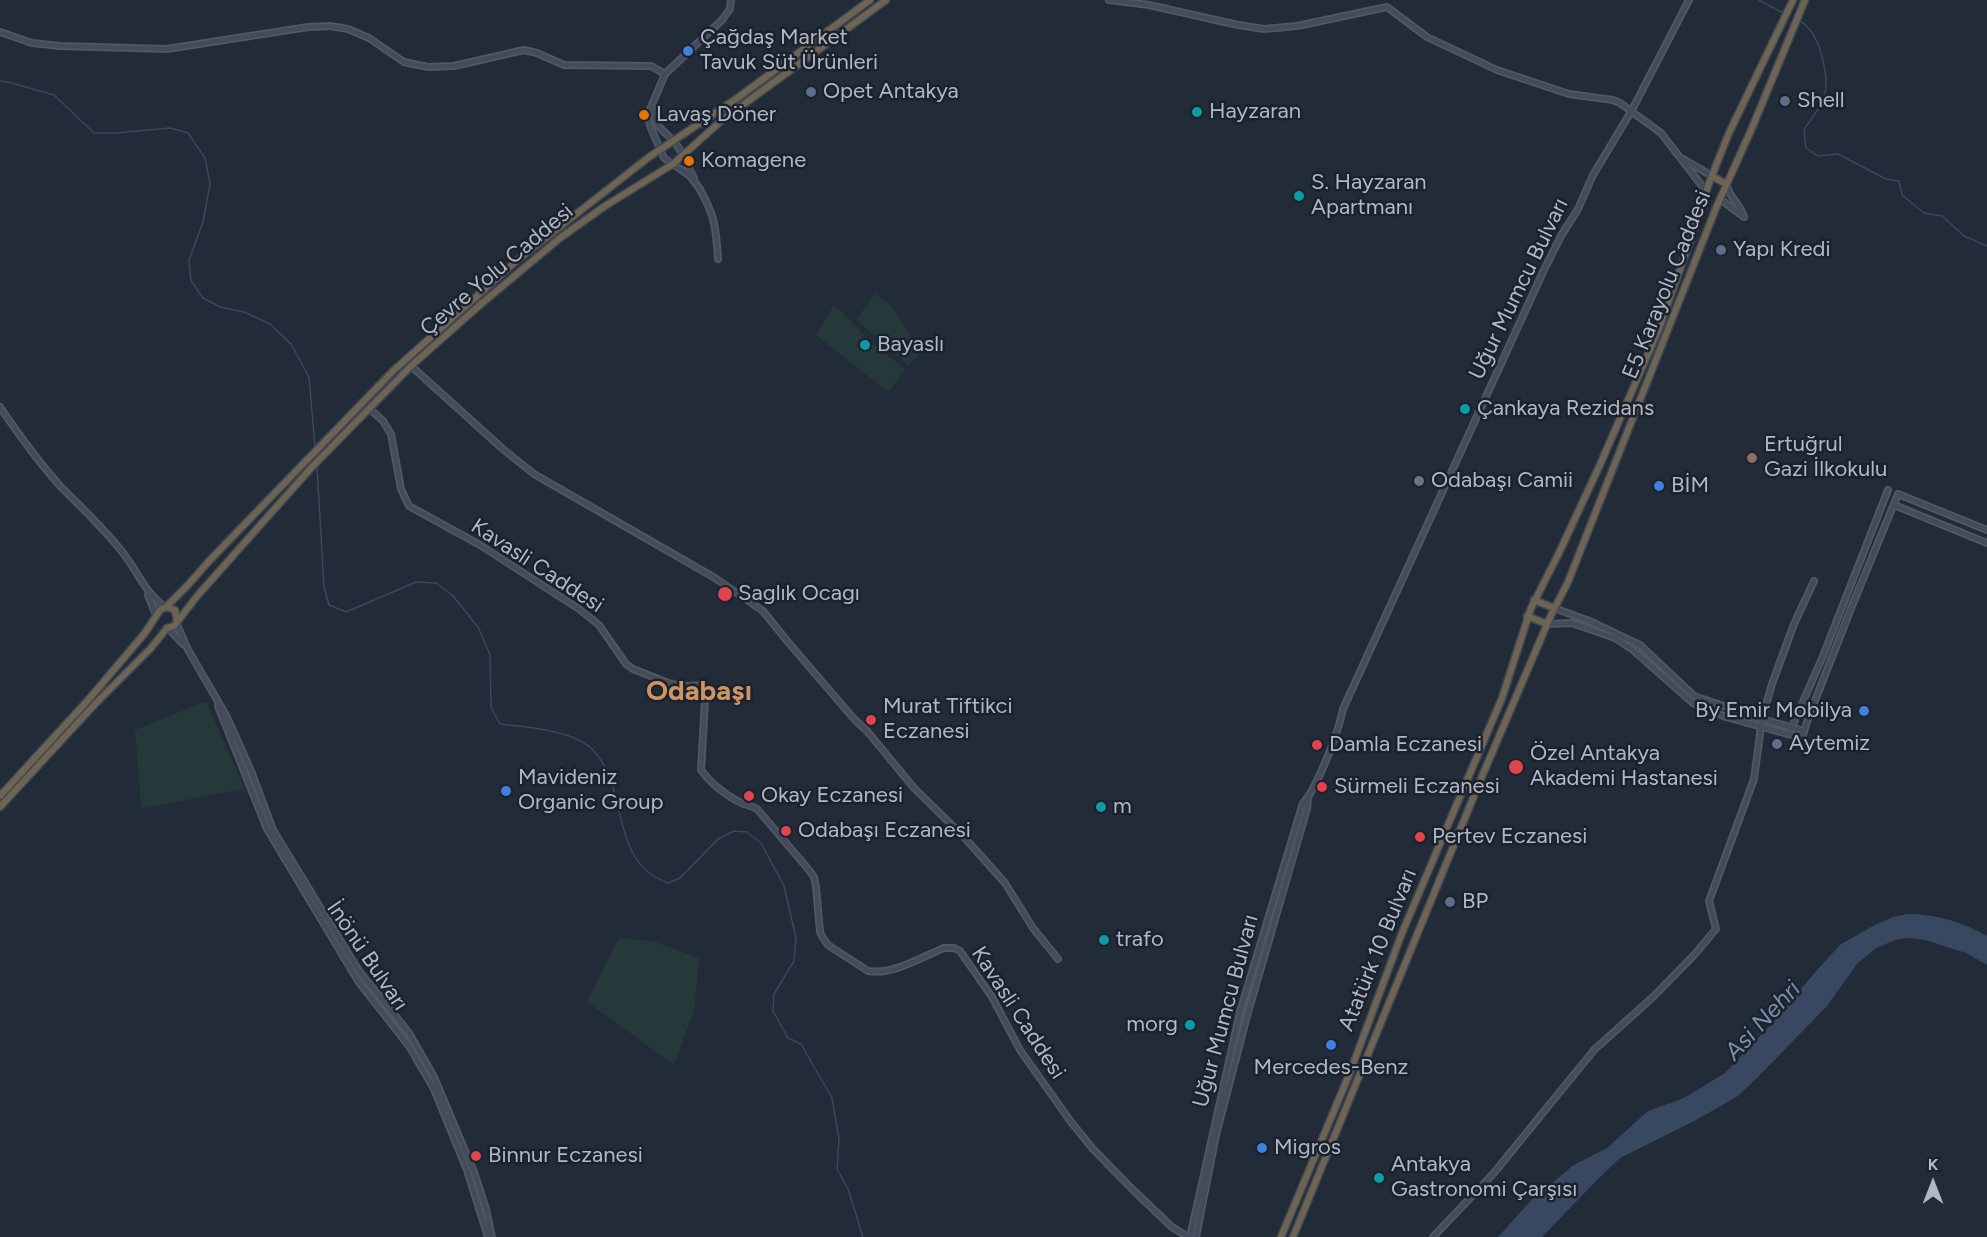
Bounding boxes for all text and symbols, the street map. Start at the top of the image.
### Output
place label: Çağdaş Market Tavuk Süt Ürünleri [700,25,878,76]
marker: Çağdaş Market Tavuk Süt Ürünleri [681,44,695,58]
place label: Opet Antakya [823,79,959,105]
marker: Opet Antakya [804,85,818,99]
place label: Shell [1797,88,1844,114]
marker: Shell [1778,94,1792,108]
place label: Hayzaran [1209,99,1301,125]
place label: Lavaş Döner [656,102,776,128]
marker: Hayzaran [1190,105,1204,119]
marker: Lavaş Döner [637,108,651,122]
place label: Komagene [701,148,806,174]
marker: Komagene [682,154,696,168]
place label: S. Hayzaran Apartmanı [1311,170,1427,222]
street label: E5 Karayolu Caddesi [1617,187,1717,383]
marker: S. Hayzaran Apartmanı [1292,189,1306,203]
street label: Uğur Mumcu Bulvarı [1464,194,1574,384]
street label: Çevre Yolu Caddesi [415,198,579,342]
place label: Yapı Kredi [1733,237,1831,263]
marker: Yapı Kredi [1714,243,1728,257]
place label: Bayaslı [877,332,944,358]
marker: Bayaslı [858,338,872,352]
place label: Çankaya Rezidans [1477,396,1654,422]
marker: Çankaya Rezidans [1458,402,1472,416]
place label: Ertuğrul Gazi İlkokulu [1764,432,1887,484]
marker: Ertuğrul Gazi İlkokulu [1745,451,1759,465]
place label: Odabaşı Camii [1431,468,1573,494]
place label: BİM [1671,473,1709,499]
marker: Odabaşı Camii [1412,474,1426,488]
marker: BİM [1652,479,1666,493]
street label: Kavasli Caddesi [466,513,608,619]
place label: Saglık Ocagı [738,581,860,607]
marker: Saglık Ocagı [716,585,734,603]
district label: Odabaşı [646,675,752,709]
place label: Murat Tiftikci Eczanesi [883,694,1013,746]
place label: By Emir Mobilya [1695,698,1852,724]
marker: By Emir Mobilya [1857,704,1871,718]
marker: Murat Tiftikci Eczanesi [864,713,878,727]
place label: Aytemiz [1789,731,1870,757]
place label: Damla Eczanesi [1329,732,1482,758]
marker: Aytemiz [1770,737,1784,751]
marker: Damla Eczanesi [1310,738,1324,752]
place label: Özel Antakya Akademi Hastanesi [1530,741,1718,792]
marker: Özel Antakya Akademi Hastanesi [1507,758,1525,776]
place label: Mavideniz Organic Group [518,765,664,816]
place label: Sürmeli Eczanesi [1334,774,1500,800]
marker: Sürmeli Eczanesi [1315,780,1329,794]
place label: Okay Eczanesi [761,783,903,809]
marker: Mavideniz Organic Group [499,784,513,798]
marker: Okay Eczanesi [742,789,756,803]
place label: m [1113,794,1132,820]
marker: m [1094,800,1108,814]
place label: Odabaşı Eczanesi [798,818,971,844]
marker: Odabaşı Eczanesi [779,824,793,838]
place label: Pertev Eczanesi [1432,824,1587,850]
marker: Pertev Eczanesi [1413,830,1427,844]
street label: Atatürk 10 Bulvarı [1333,865,1423,1035]
place label: BP [1462,889,1488,915]
marker: BP [1443,895,1457,909]
street label: İnönü Bulvarı [321,896,413,1016]
street label: Uğur Mumcu Bulvarı [1188,912,1264,1110]
place label: trafo [1116,927,1164,953]
marker: trafo [1097,933,1111,947]
street label: Kavasli Caddesi [965,942,1071,1084]
water label: Asi Nehri [1719,975,1807,1067]
place label: morg [1126,1012,1178,1038]
marker: morg [1183,1018,1197,1032]
marker: Mercedes-Benz [1324,1038,1338,1052]
place label: Mercedes-Benz [1254,1055,1408,1081]
place label: Migros [1274,1135,1341,1161]
marker: Migros [1255,1141,1269,1155]
place label: Binnur Eczanesi [488,1143,643,1169]
marker: Binnur Eczanesi [469,1149,483,1163]
place label: Antakya Gastronomi Çarşısı [1391,1152,1577,1204]
north arrow [1903,1153,1963,1213]
text: K [1928,1155,1938,1174]
marker: Antakya Gastronomi Çarşısı [1372,1171,1386,1185]

